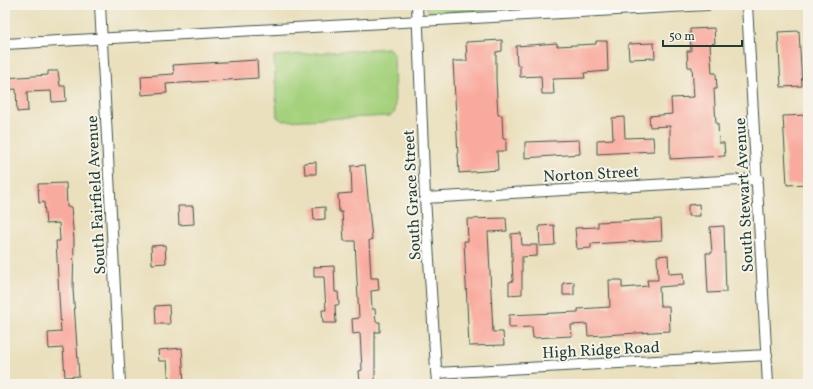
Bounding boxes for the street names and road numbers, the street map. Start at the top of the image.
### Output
street label: South Fairfield Avenue [82,115,112,275]
street label: South Stewart Avenue [730,117,760,273]
street label: South Grace Street [399,129,427,261]
street label: Norton Street [543,161,640,188]
street label: High Ridge Road [542,337,660,365]

